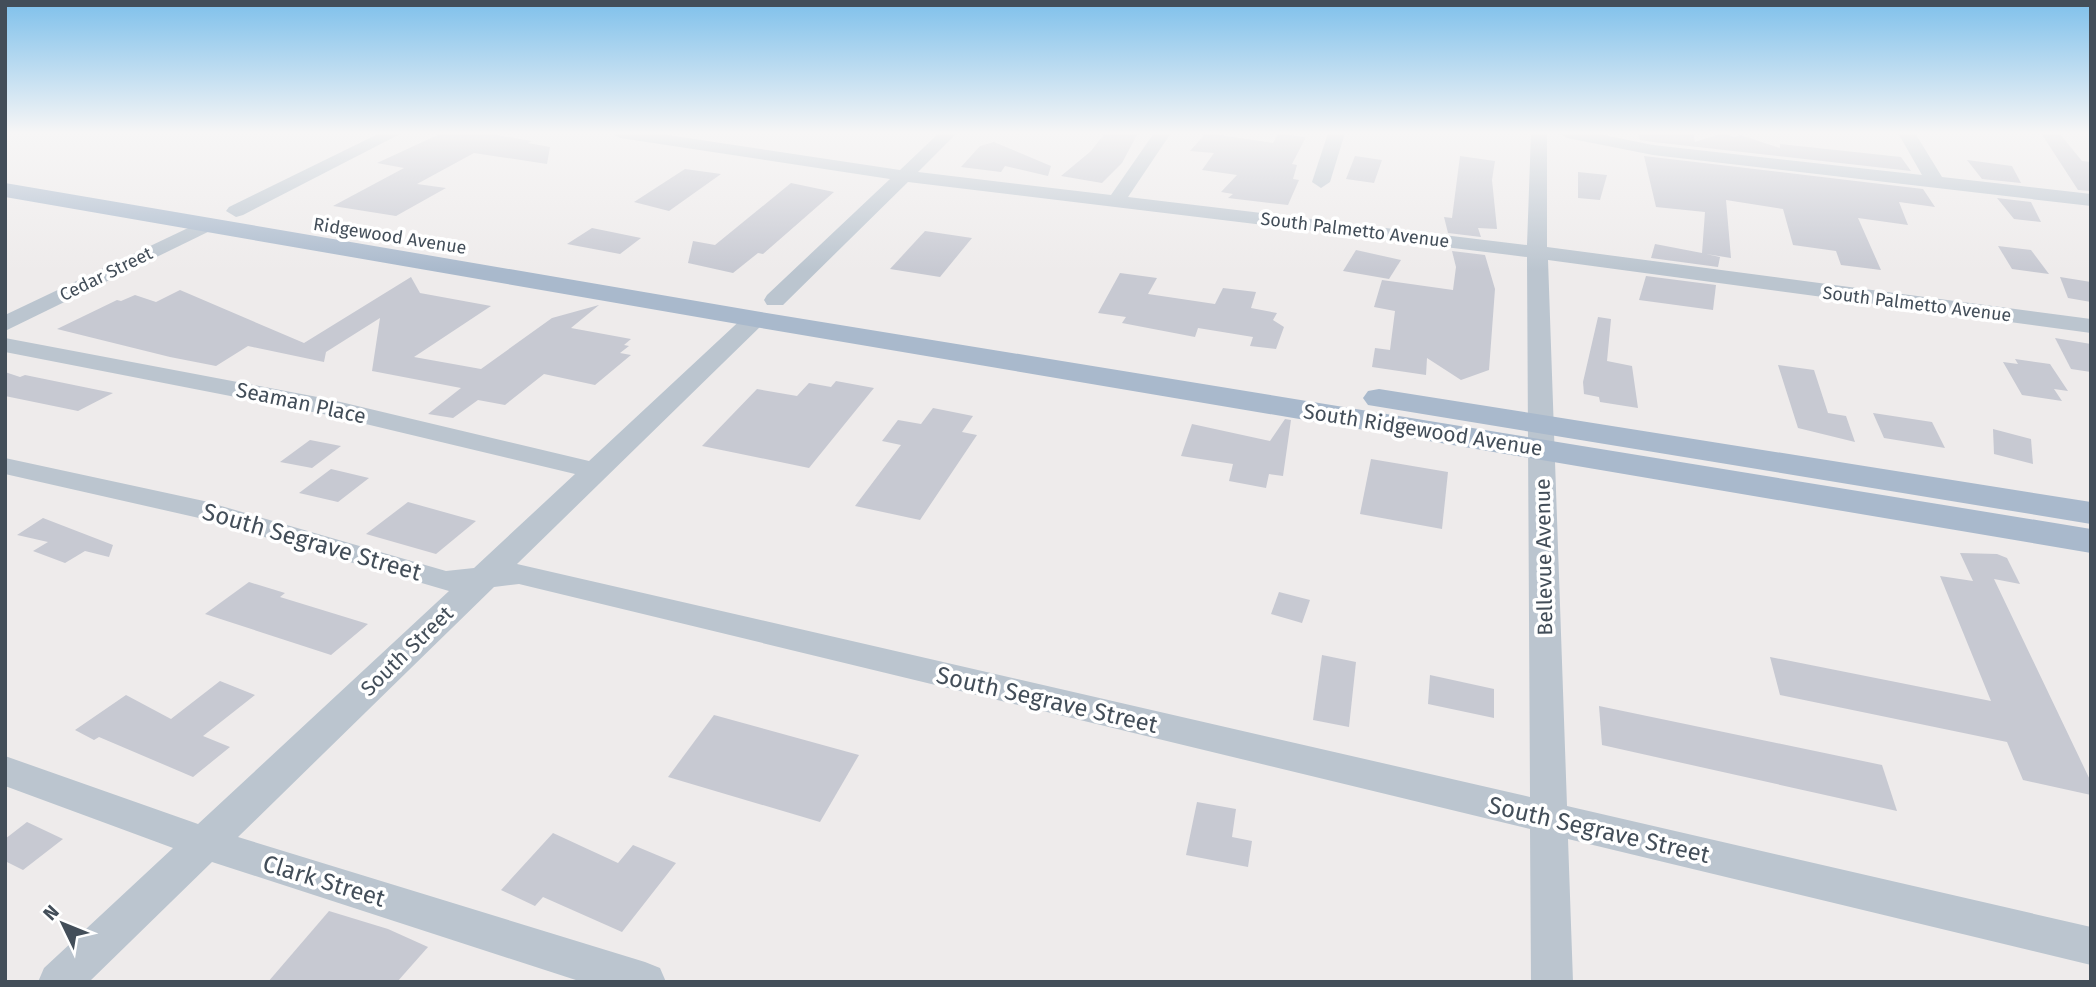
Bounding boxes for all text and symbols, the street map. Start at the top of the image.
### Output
street label: South Palmetto Avenue [1259,208,1451,252]
street label: Ridgewood Avenue [312,213,468,259]
street label: Cedar Street [56,242,156,306]
street label: South Palmetto Avenue [1821,282,2013,326]
street label: Seaman Place [234,377,368,429]
street label: South Ridgewood Avenue [1301,398,1545,462]
street label: Bellevue Avenue [1530,478,1558,636]
street label: South Segrave Street [199,497,425,587]
street label: South Street [355,600,459,701]
street label: South Segrave Street [934,661,1161,739]
street label: South Segrave Street [1486,791,1713,869]
street label: Clark Street [260,849,389,913]
north arrow [28,889,98,959]
text: N [38,900,64,925]

